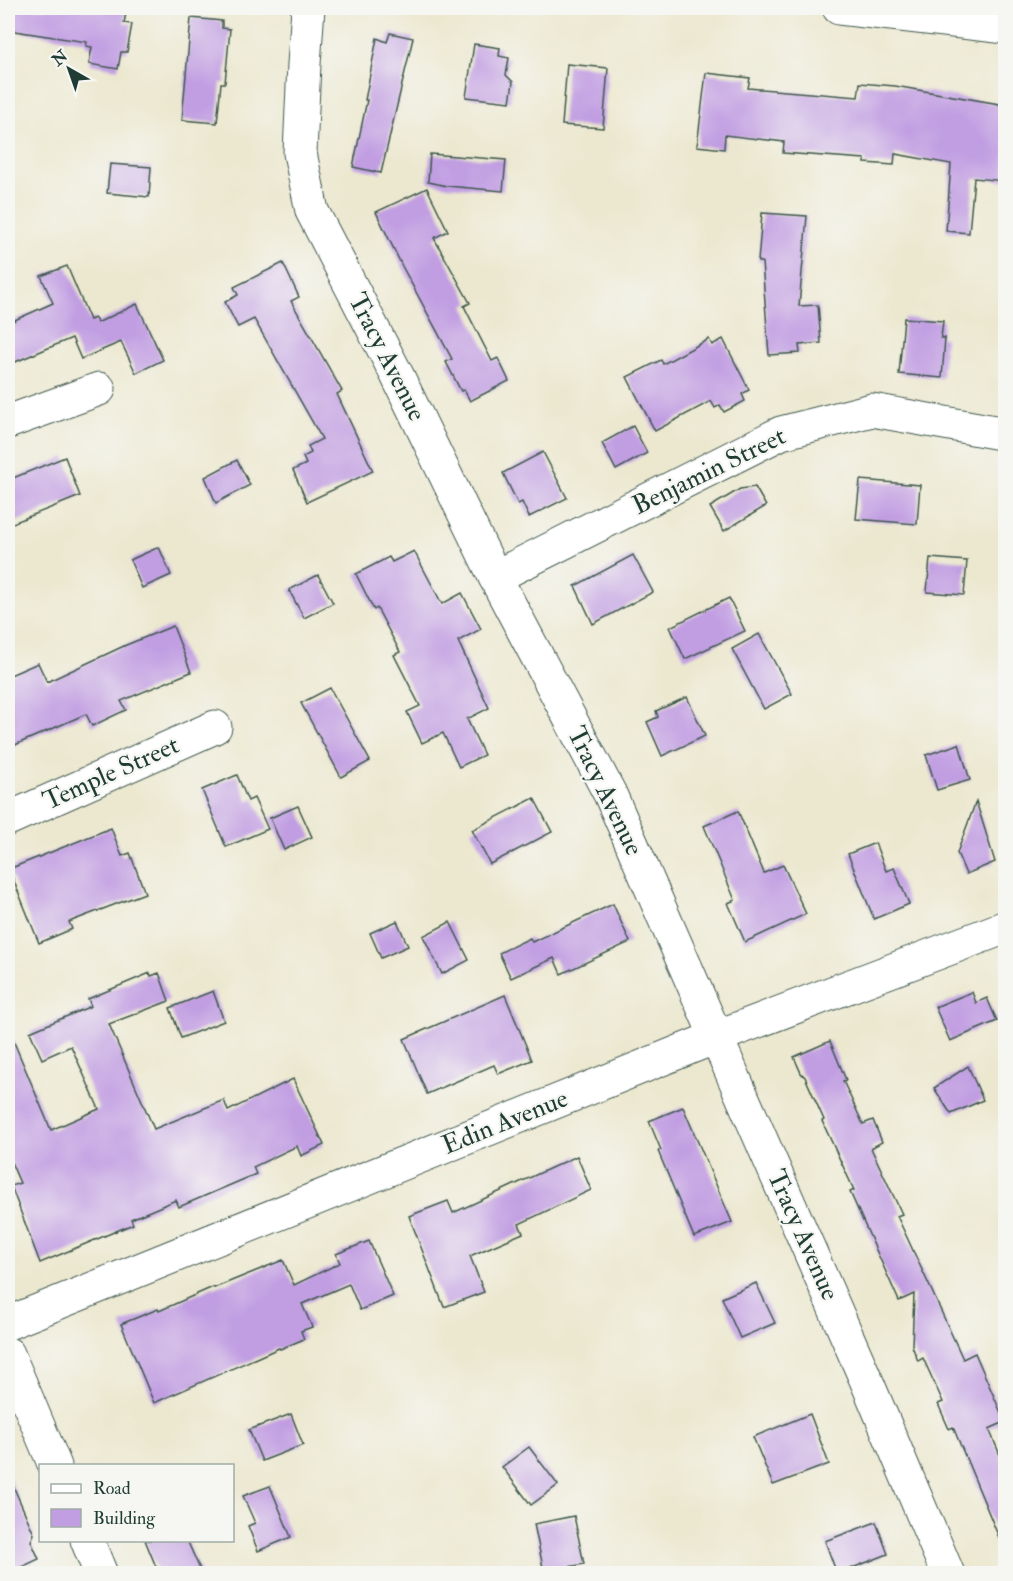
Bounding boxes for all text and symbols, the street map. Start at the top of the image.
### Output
north arrow [39,39,99,99]
text: N [47,46,72,71]
street label: Tracy Avenue [341,288,433,427]
street label: Benjamin Street [627,420,791,522]
street label: Tracy Avenue [560,721,650,861]
street label: Temple Street [38,729,184,818]
street label: Edin Avenue [438,1082,573,1162]
street label: Tracy Avenue [760,1165,846,1305]
legend [39,1464,234,1542]
text: Road [93,1477,131,1500]
text: Building [93,1507,156,1530]

